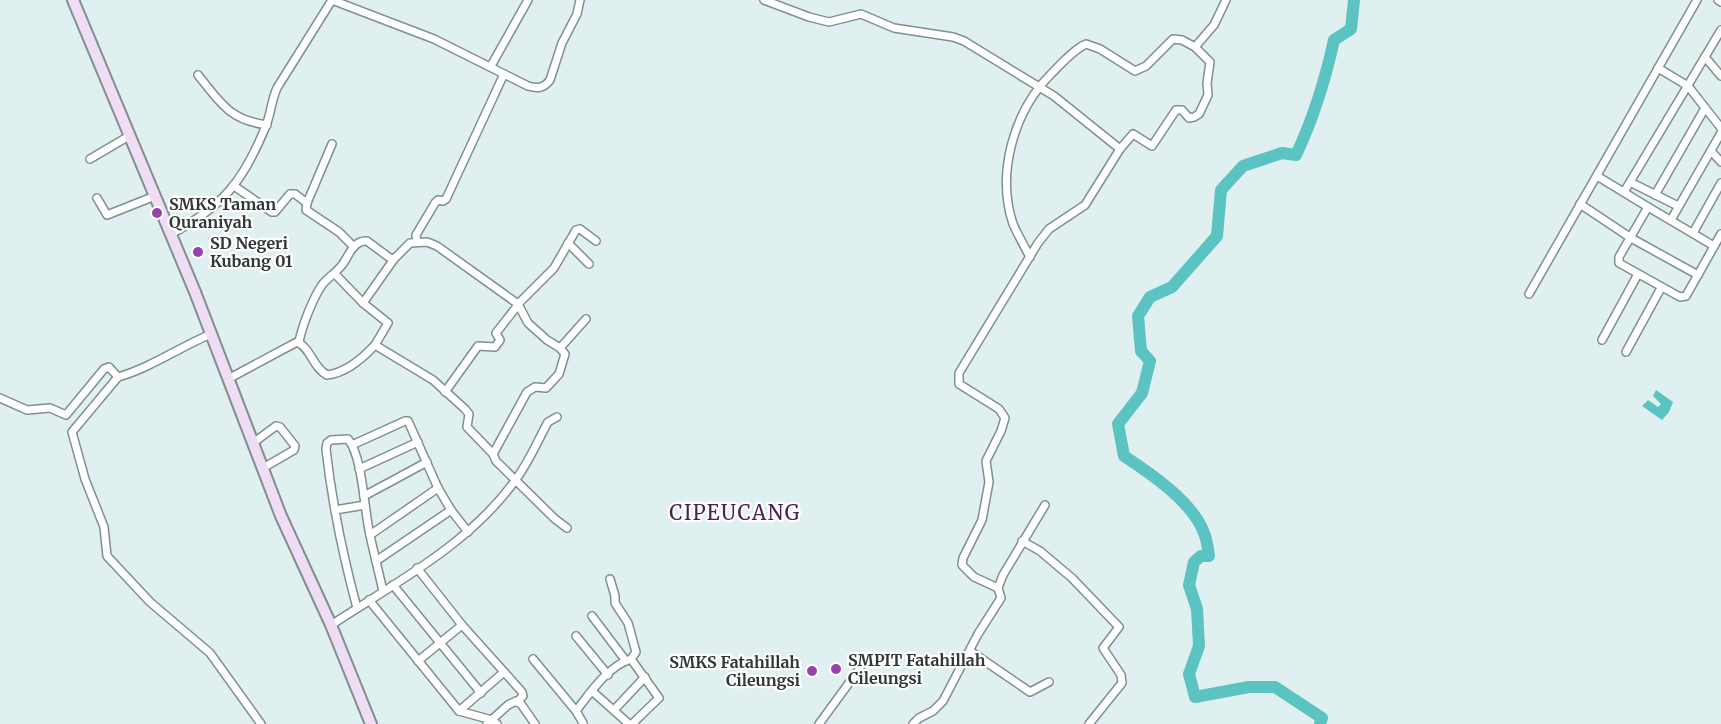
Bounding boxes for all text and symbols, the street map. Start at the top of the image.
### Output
place label: SMKS Taman Quraniyah [169,194,276,232]
marker: SMKS Taman Quraniyah [150,206,164,220]
place label: SD Negeri Kubang 01 [210,233,293,271]
marker: SD Negeri Kubang 01 [191,245,205,259]
district label: CIPEUCANG [669,500,801,525]
place label: SMPIT Fatahillah Cileungsi [848,650,986,688]
place label: SMKS Fatahillah Cileungsi [669,652,801,690]
marker: SMPIT Fatahillah Cileungsi [829,662,843,676]
marker: SMKS Fatahillah Cileungsi [805,664,819,678]

